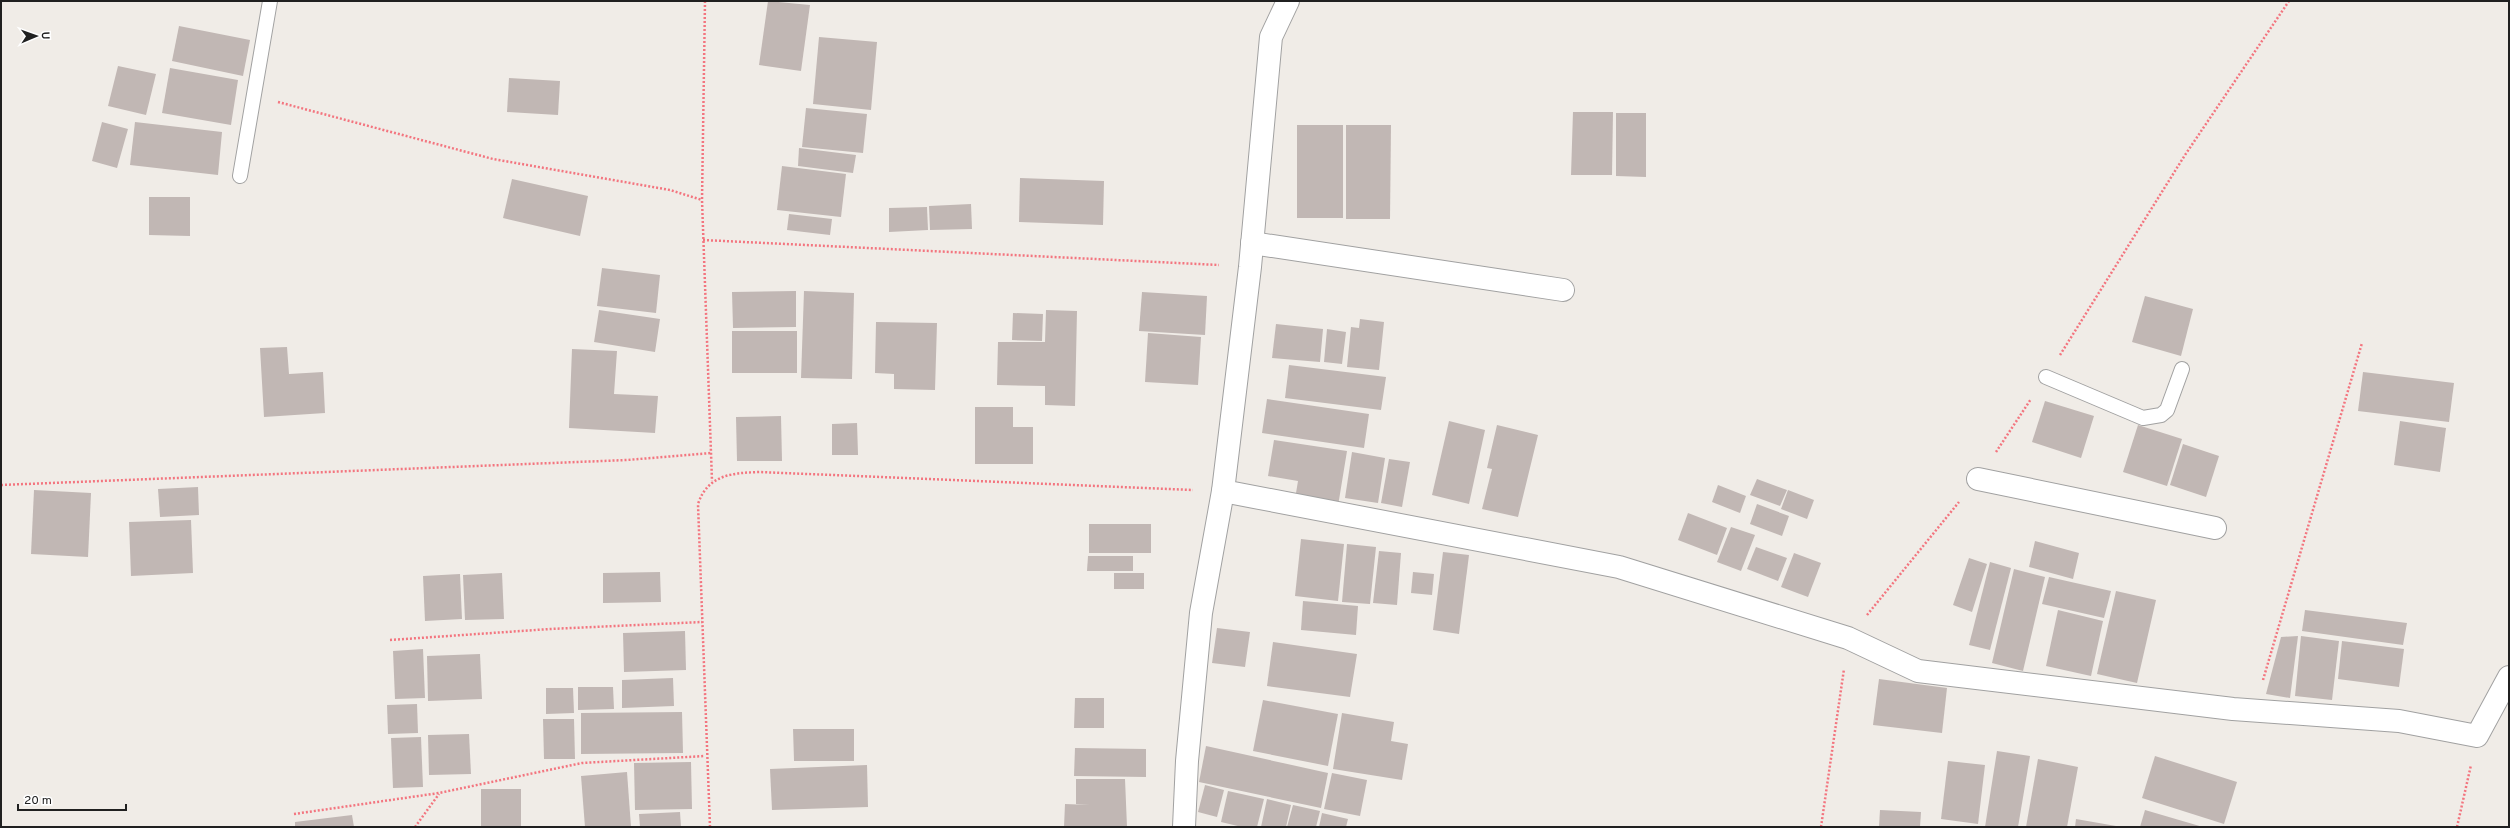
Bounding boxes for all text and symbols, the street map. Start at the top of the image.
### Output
north arrow [16,16,56,56]
text: U [38,32,52,40]
scale bar [18,786,126,812]
text: 20 m [24,793,52,809]

